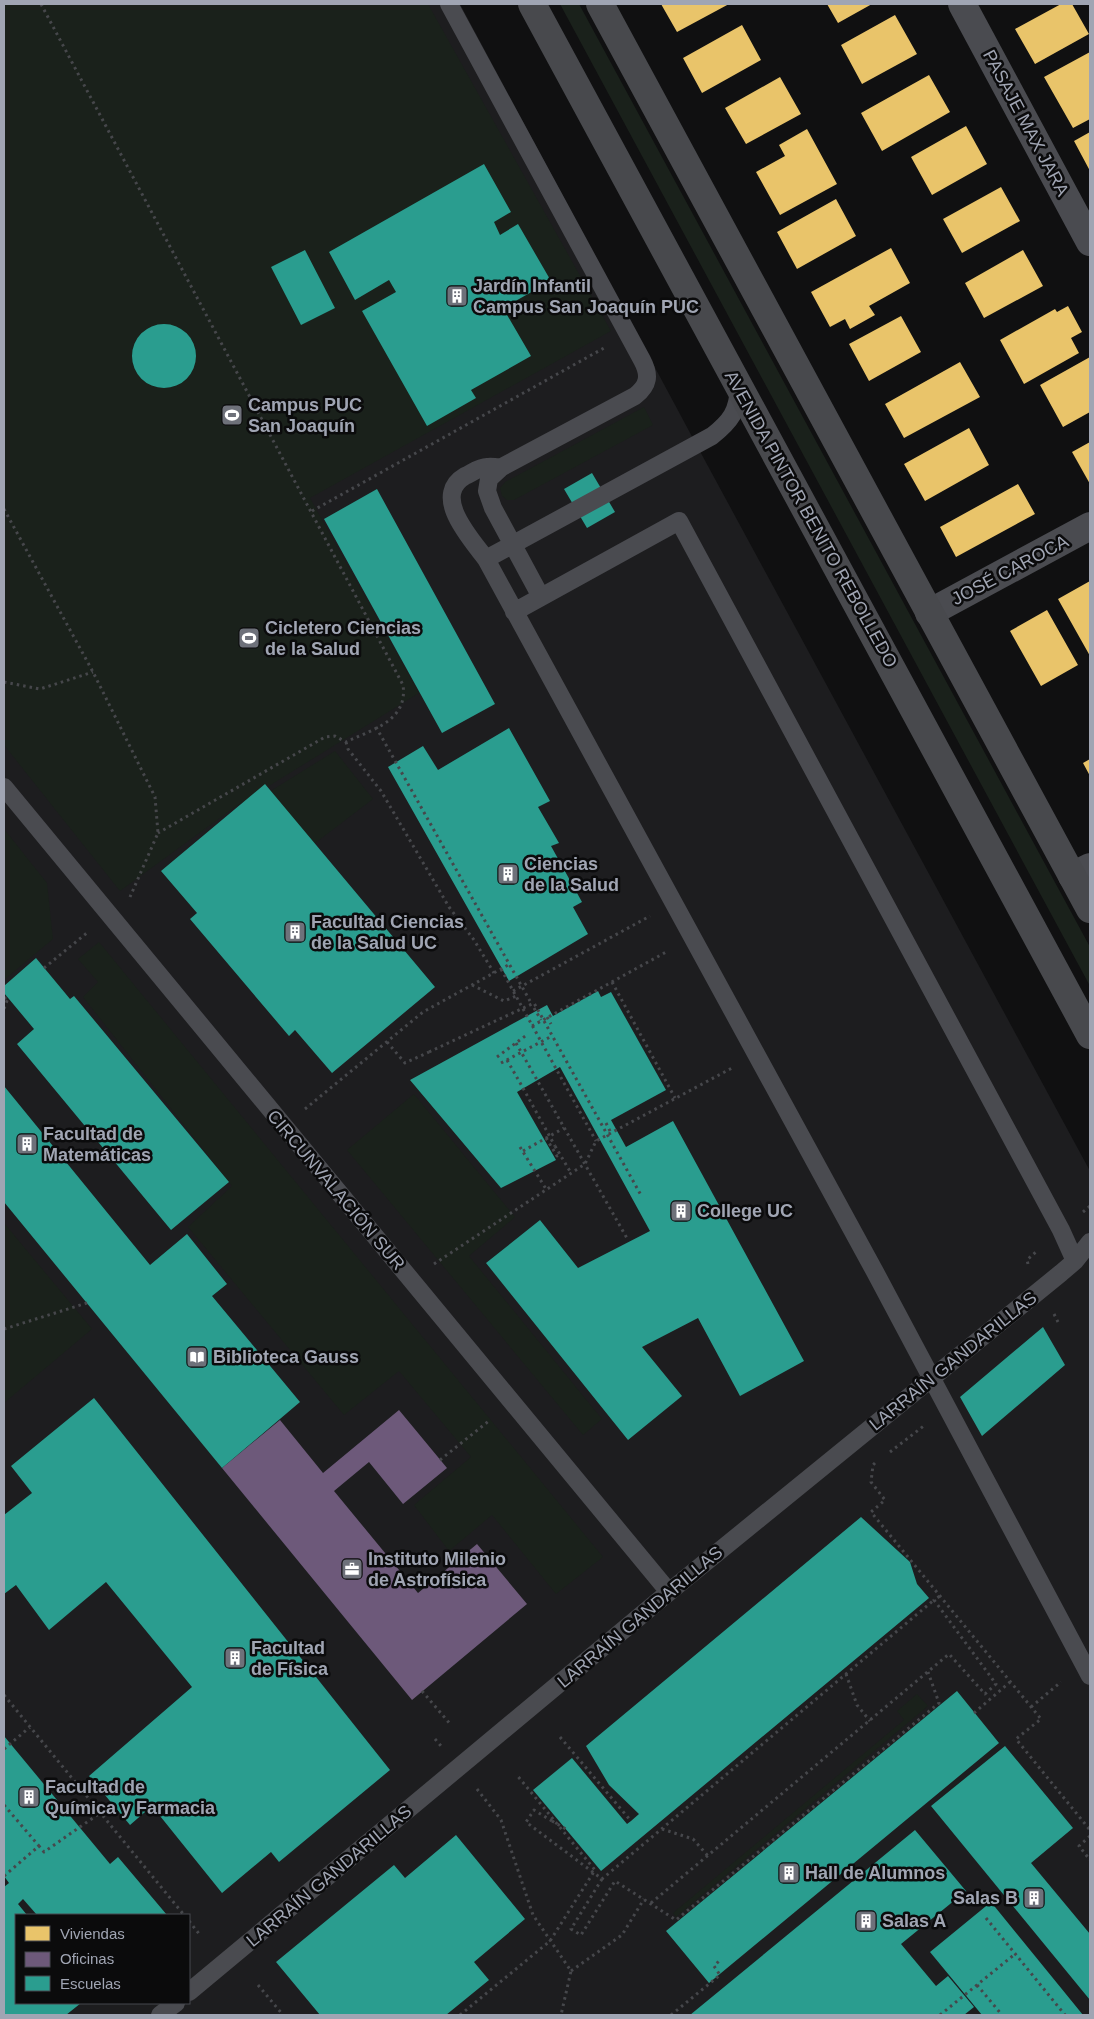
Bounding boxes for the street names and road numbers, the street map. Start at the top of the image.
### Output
street label: PASAJE MAX JARA [979,46,1073,200]
street label: AVENIDA PINTOR BENITO REBOLLEDO [721,367,901,671]
street label: JOSÉ CAROCA [948,531,1072,609]
street label: CIRCUNVALACIÓN SUR [263,1105,410,1274]
street label: LARRAÍN GANDARILLAS [865,1287,1041,1435]
street label: LARRAÍN GANDARILLAS [553,1542,727,1692]
street label: LARRAÍN GANDARILLAS [242,1801,416,1951]

